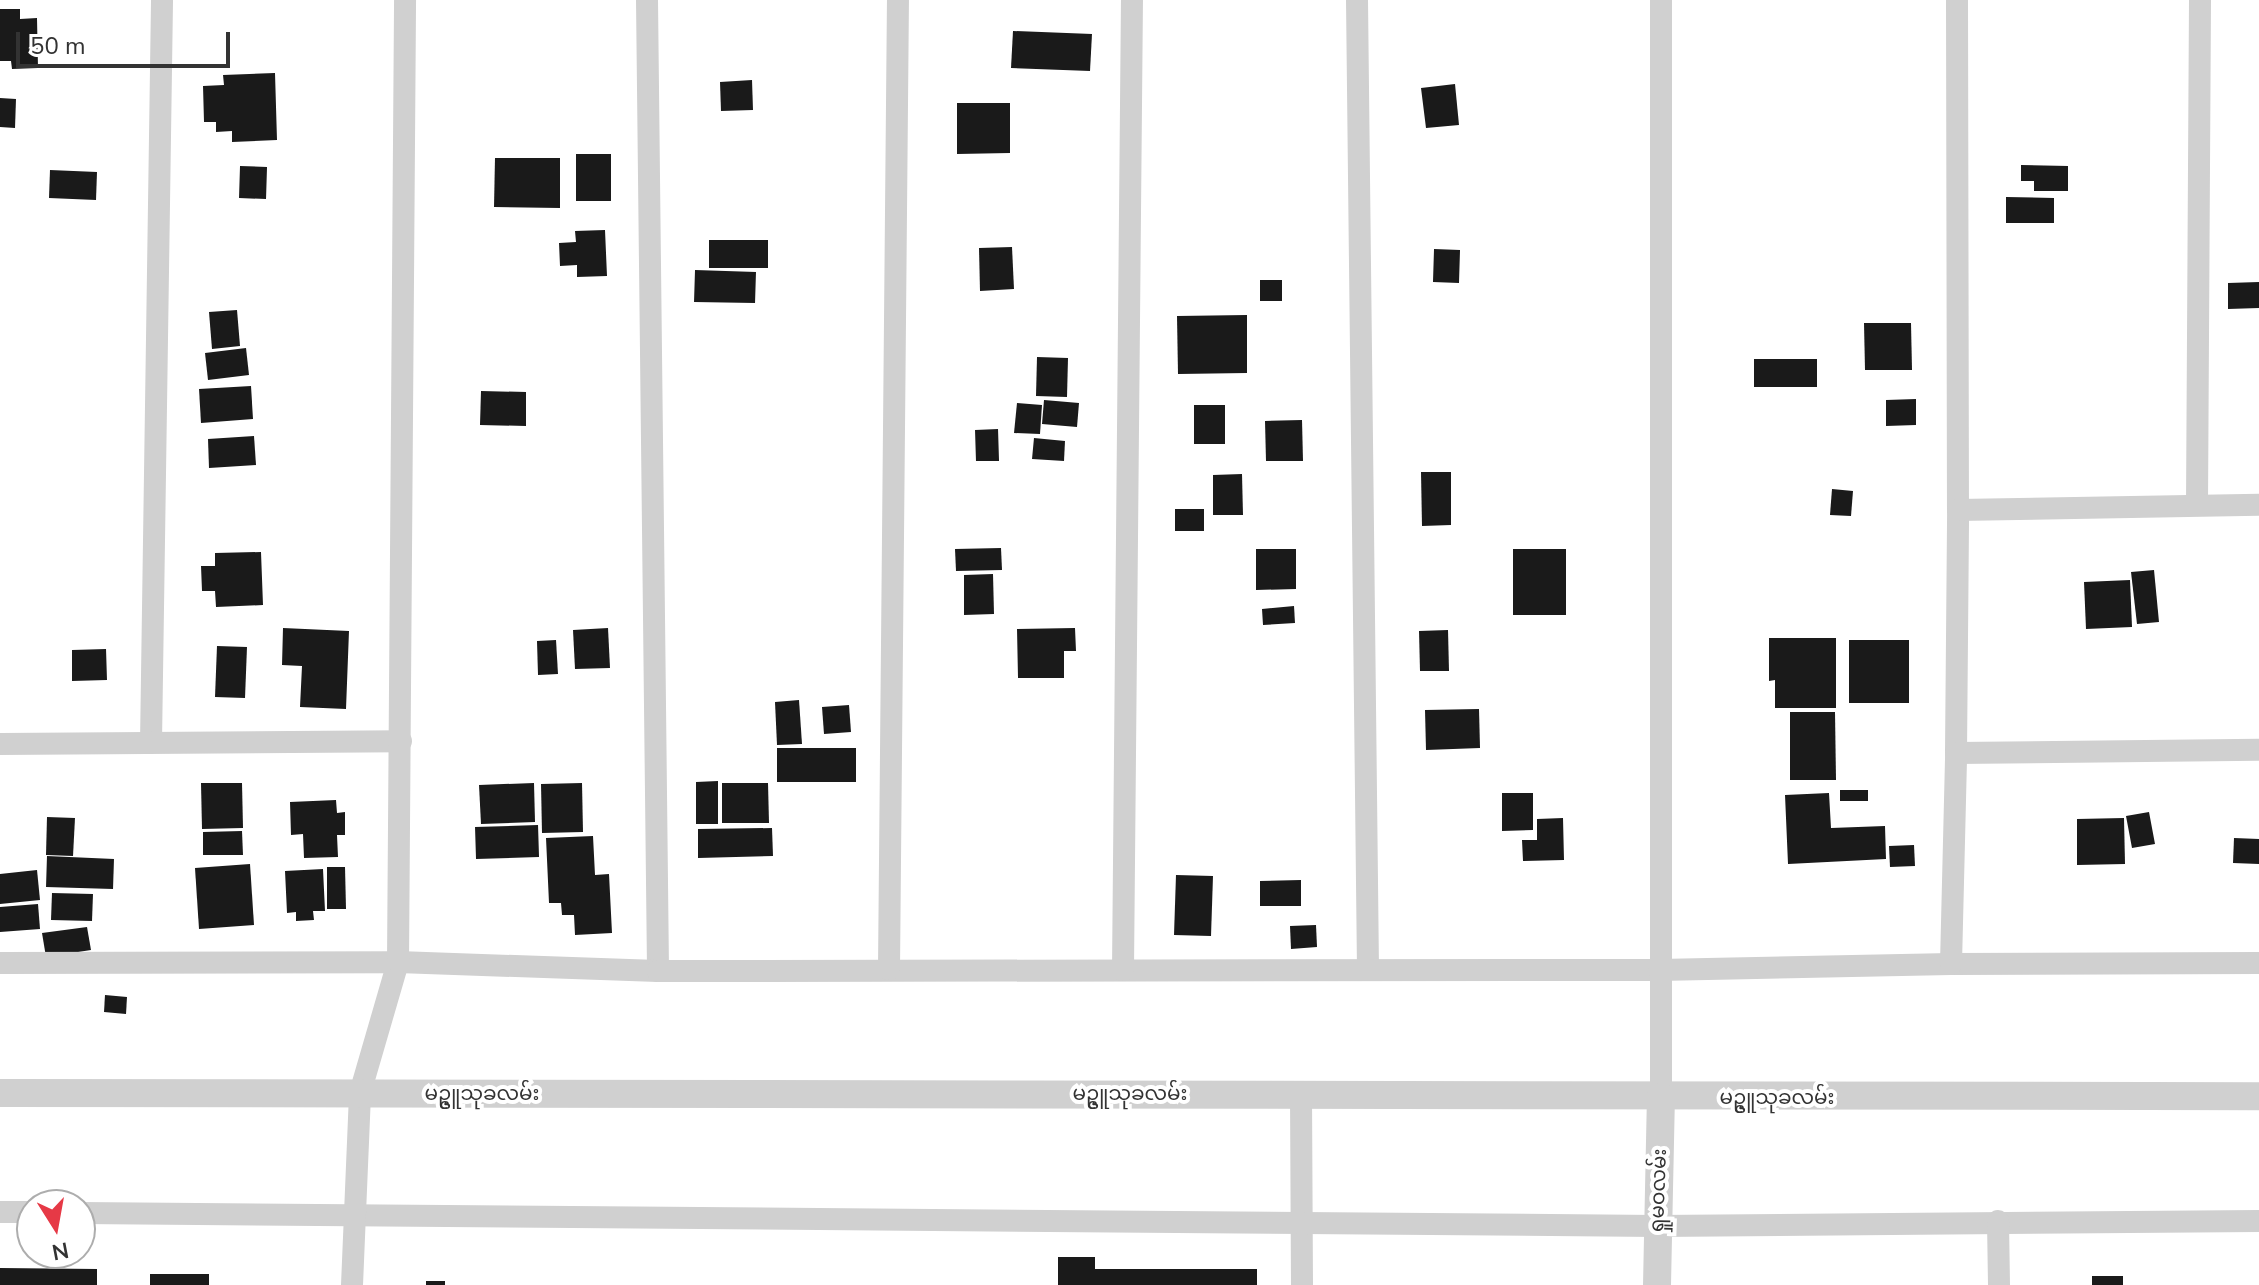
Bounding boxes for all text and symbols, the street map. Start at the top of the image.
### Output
scale bar [20,16,234,66]
text: 50 m [30,30,86,62]
street label: မဥ္ဇူသုခလမ်း [425,1081,539,1105]
street label: မဥ္ဇူသုခလမ်း [1073,1081,1187,1105]
street label: မဥ္ဇူသုခလမ်း [1720,1085,1834,1109]
street label: ရှုမဝလမ်း [1645,1148,1671,1234]
north arrow [16,1189,96,1269]
text: N [49,1234,71,1267]

